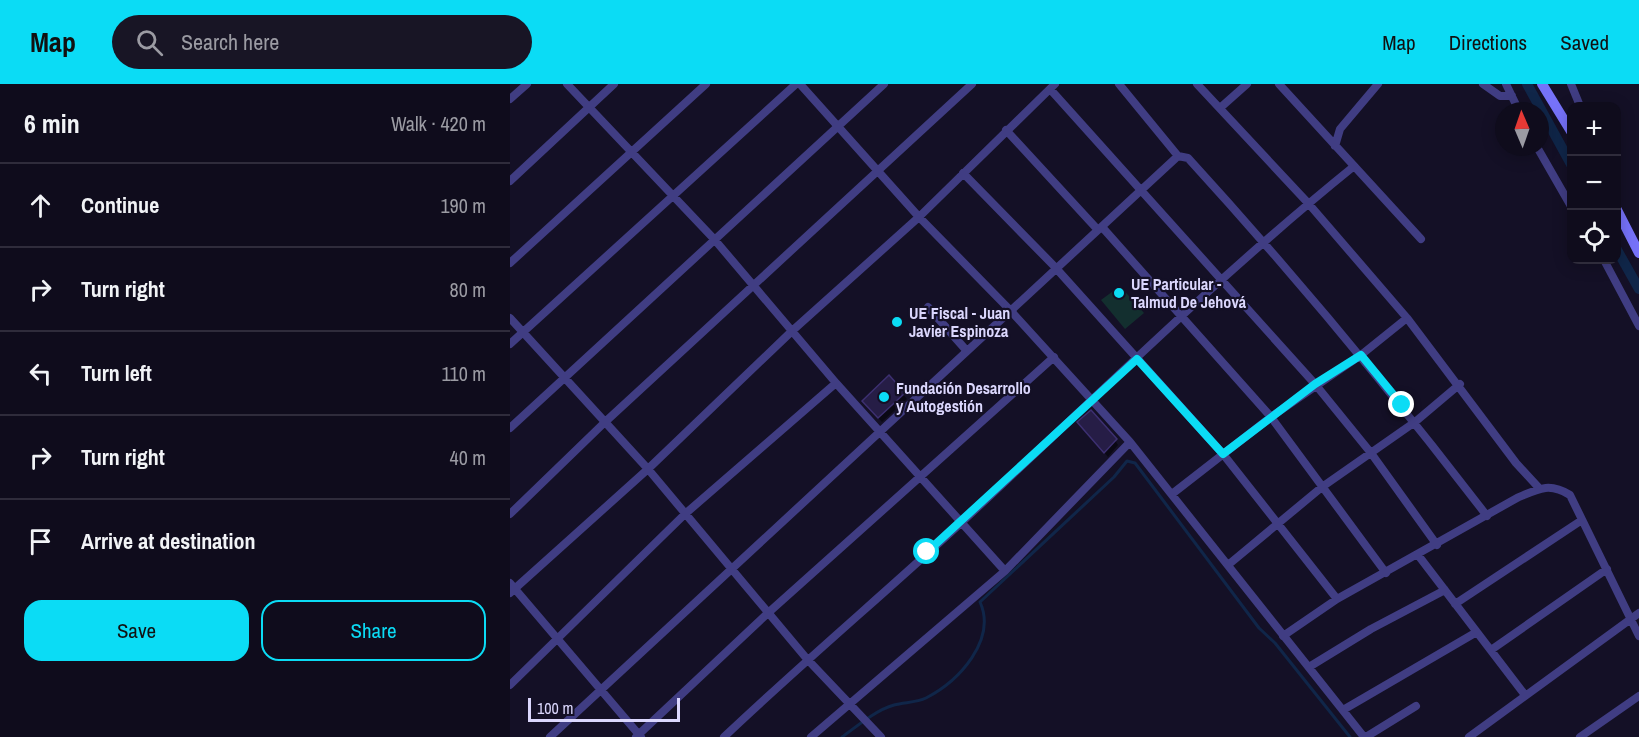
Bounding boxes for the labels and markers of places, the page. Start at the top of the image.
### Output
place label: UE Particular - Talmud De Jehová [1131,273,1247,313]
marker: UE Particular - Talmud De Jehová [1112,286,1126,300]
place label: UE Fiscal - Juan Javier Espinoza [909,302,1010,342]
marker: UE Fiscal - Juan Javier Espinoza [890,315,904,329]
place label: Fundación Desarrollo y Autogestión [896,377,1031,417]
marker: Fundación Desarrollo y Autogestión [877,390,891,404]

